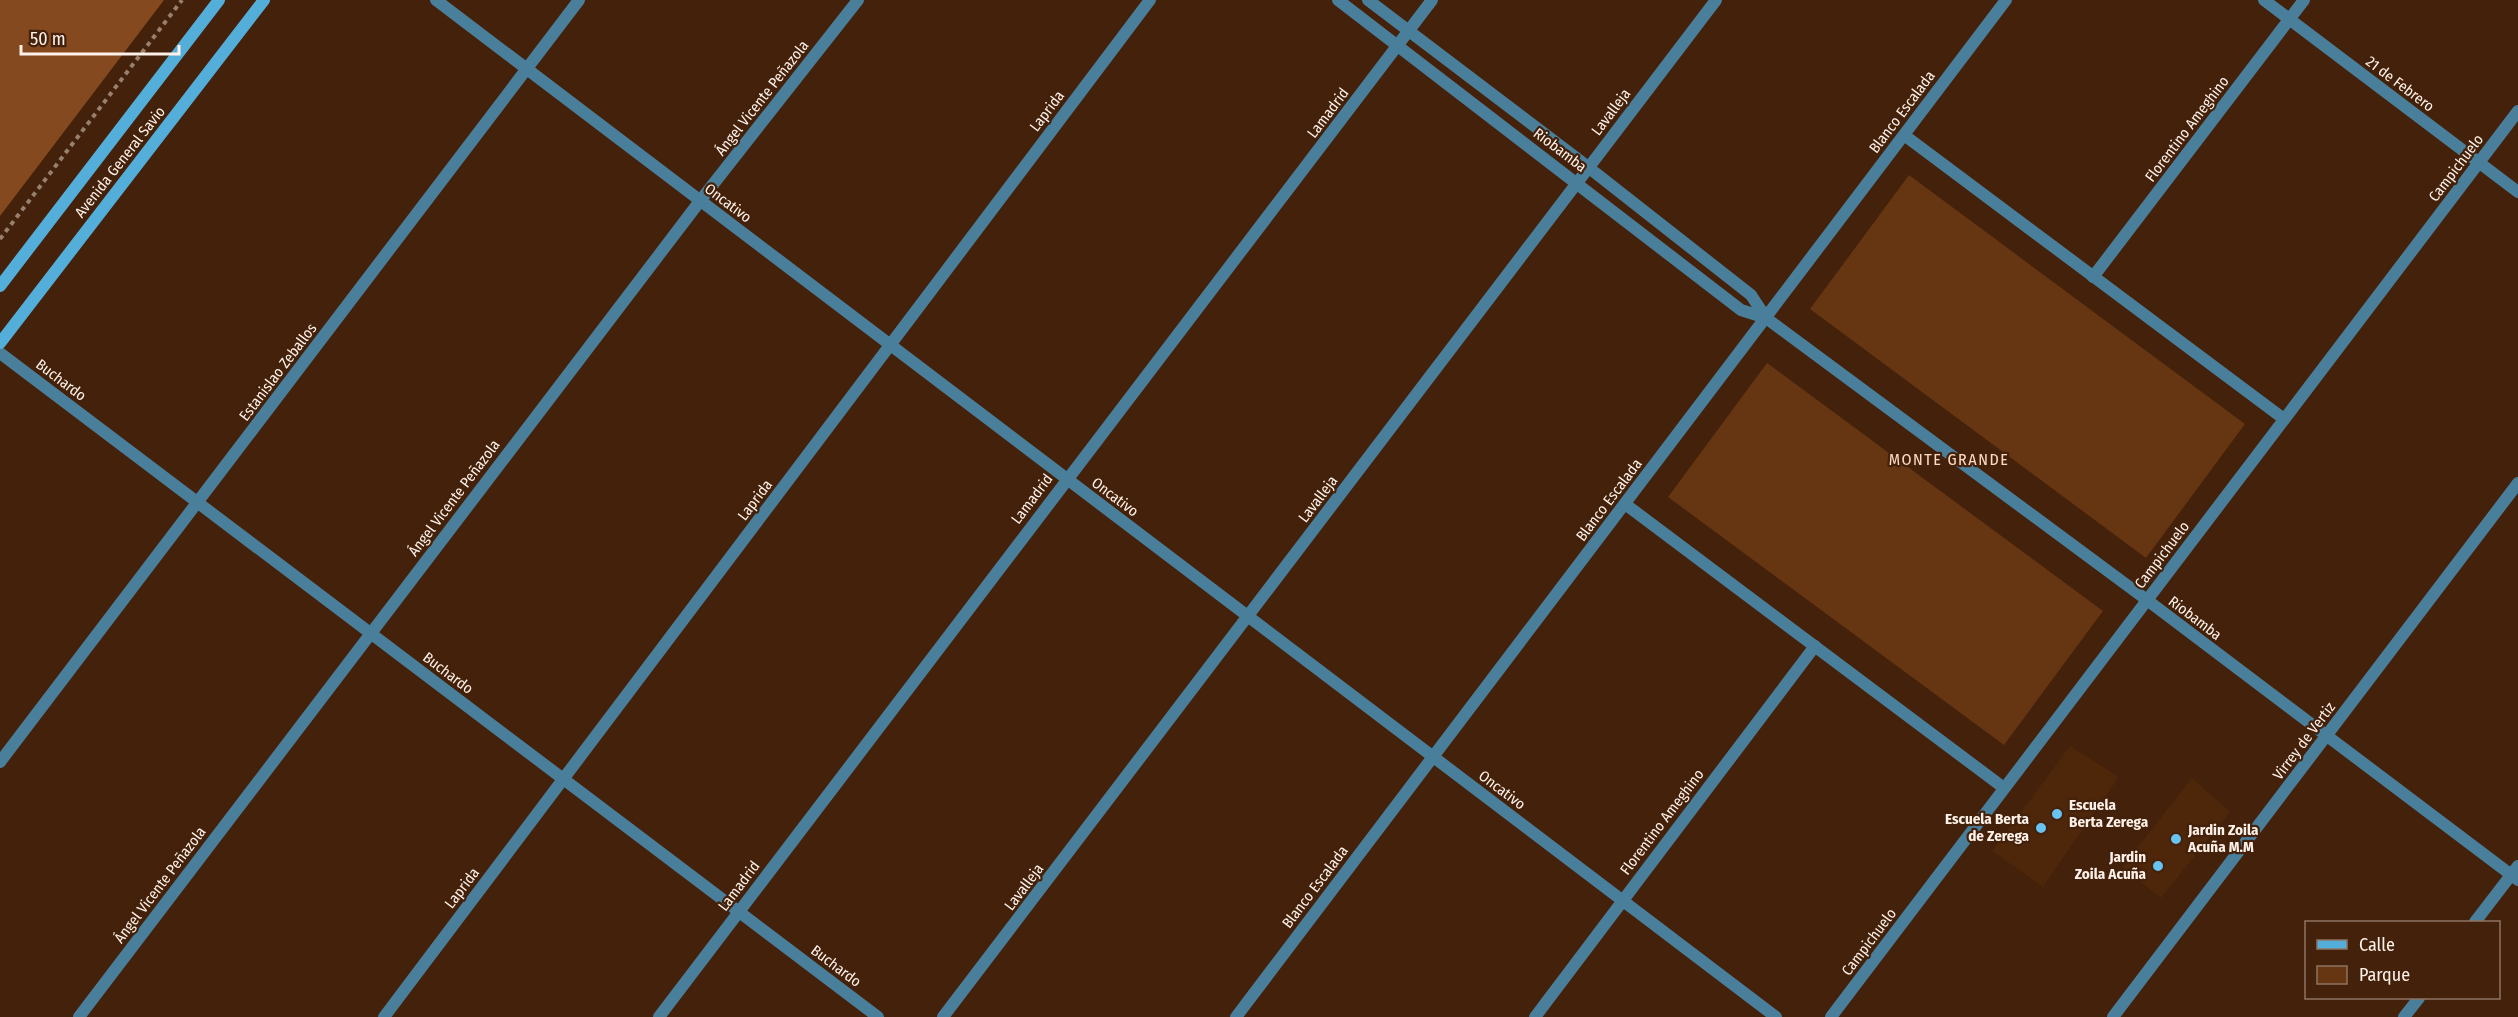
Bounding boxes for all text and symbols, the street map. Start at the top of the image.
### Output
scale bar [21,18,178,56]
text: 50 m [30,28,66,50]
street label: Ángel Vicente Peñazola [712,37,812,159]
street label: 21 de Febrero [2362,52,2438,116]
street label: Blanco Escalada [1865,67,1939,157]
street label: Florentino Ameghino [2141,73,2233,185]
street label: Lamadrid [1303,84,1353,142]
street label: Lavalleja [1588,85,1634,139]
street label: Laprida [1026,87,1068,135]
street label: Avenida General Savio [71,103,169,221]
street label: Riobamba [1530,124,1590,176]
street label: Campichuelo [2425,131,2487,205]
street label: Oncativo [701,180,755,227]
street label: Estanislao Zeballos [235,320,321,424]
street label: Buchardo [32,355,90,405]
street label: Ángel Vicente Peñazola [404,436,504,560]
district label: MONTE GRANDE [1889,450,2009,469]
street label: Blanco Escalada [1572,455,1646,545]
street label: Lamadrid [1007,470,1057,528]
street label: Lavalleja [1295,472,1341,526]
street label: Oncativo [1088,474,1142,521]
street label: Laprida [734,476,776,524]
street label: Campichuelo [2131,518,2193,592]
street label: Riobamba [2165,592,2225,644]
street label: Buchardo [419,648,477,698]
street label: Virrey de Vertiz [2269,699,2339,783]
street label: Florentino Ameghino [1616,766,1708,878]
street label: Oncativo [1475,767,1529,814]
place label: Escuela Berta Zerega [2069,796,2149,831]
marker: Escuela Berta Zerega [2050,807,2064,821]
place label: Escuela Berta de Zerega [1945,810,2030,845]
marker: Escuela Berta de Zerega [2034,821,2048,835]
place label: Jardin Zoila Acuña M.M [2187,821,2259,856]
street label: Ángel Vicente Peñazola [110,823,210,947]
marker: Jardin Zoila Acuña M.M [2169,832,2183,846]
street label: Blanco Escalada [1278,842,1352,932]
place label: Jardin Zoila Acuña [2075,848,2147,883]
street label: Lamadrid [714,857,764,915]
marker: Jardin Zoila Acuña [2151,859,2165,873]
street label: Lavalleja [1001,860,1047,914]
street label: Laprida [441,864,483,912]
street label: Campichuelo [1838,905,1900,979]
legend [2305,921,2500,999]
text: Calle [2359,934,2395,956]
street label: Buchardo [807,941,865,991]
text: Parque [2359,964,2410,986]

